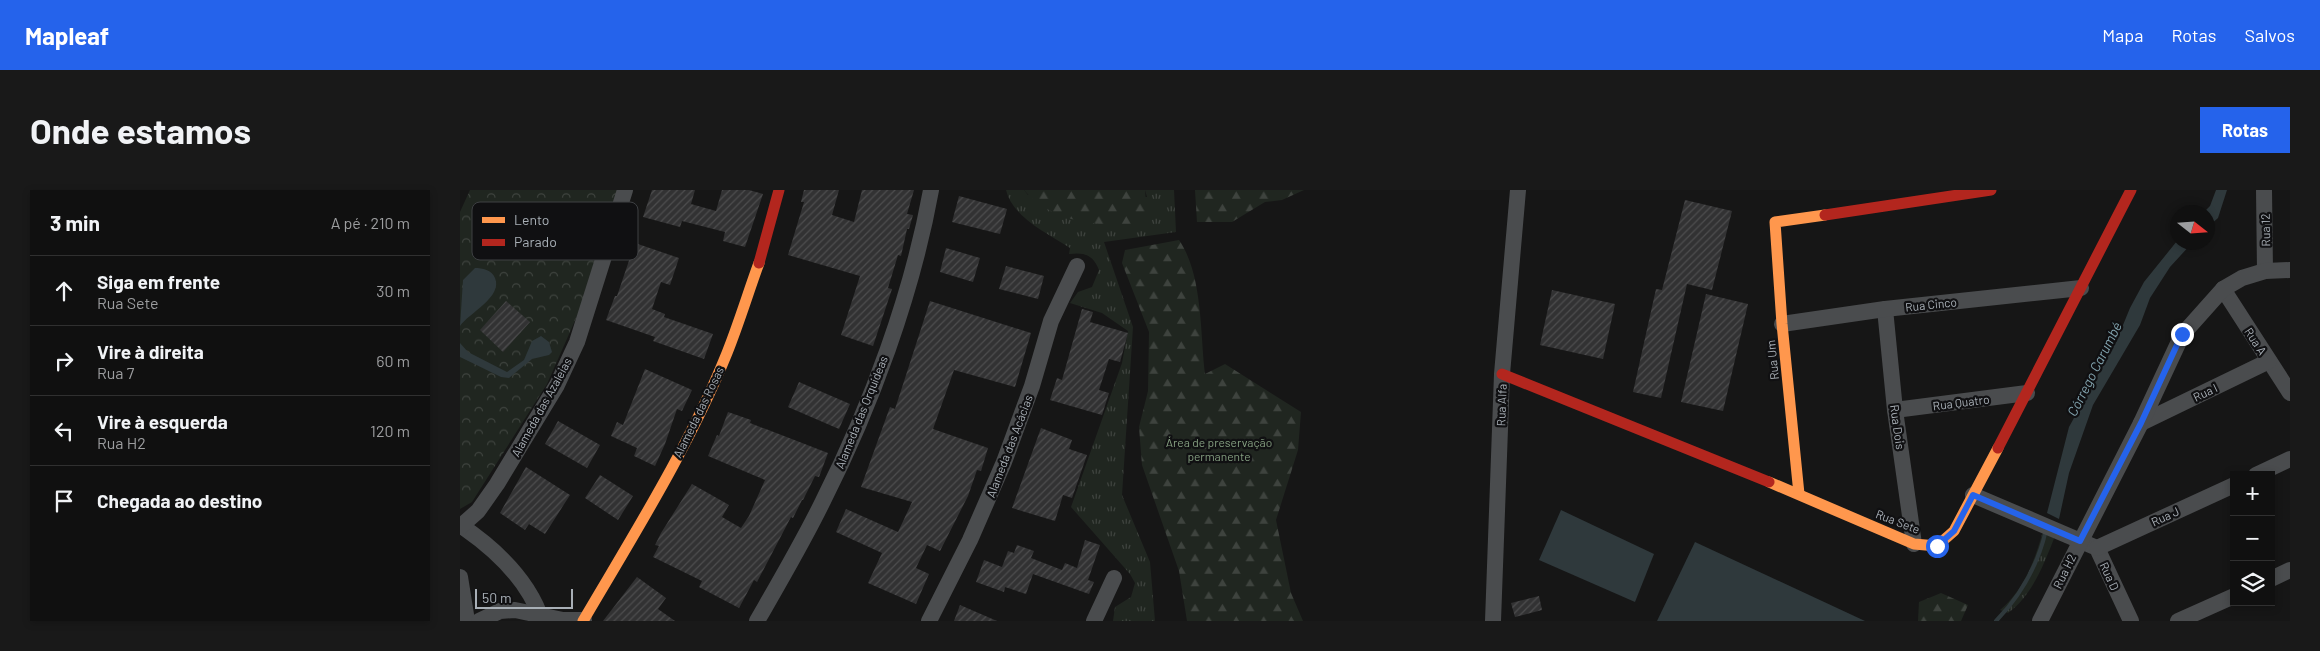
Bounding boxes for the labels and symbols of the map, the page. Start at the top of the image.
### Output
legend [472,202,638,260]
north arrow [2170,205,2215,250]
text: Lento [514,211,549,228]
street label: Rua 12 [2258,213,2272,247]
text: Parado [514,233,557,250]
street label: Rua Cinco [1905,294,1957,314]
water label: Córrego Carumbé [2063,319,2125,419]
route end [2171,323,2194,346]
street label: Rua A [2242,325,2270,357]
street label: Rua Um [1763,339,1781,381]
street label: Alameda das Orquídeas [832,353,890,470]
street label: Alameda das Azaleias [508,355,574,459]
street label: Alameda das Rosas [670,364,726,460]
street label: Rua I [2191,380,2219,404]
street label: Rua Alfa [1493,383,1509,427]
street label: Alameda das Acácias [983,392,1035,499]
street label: Rua Quatro [1932,392,1990,412]
street label: Rua Dois [1888,404,1908,451]
park label: Área de preservação permanente [1166,435,1272,463]
street label: Rua J [2149,503,2181,529]
street label: Rua Sete [1874,506,1922,536]
route start [1926,535,1949,558]
street label: Rua H2 [2050,551,2078,591]
street label: Rua D [2097,560,2123,592]
scale bar [475,586,572,609]

